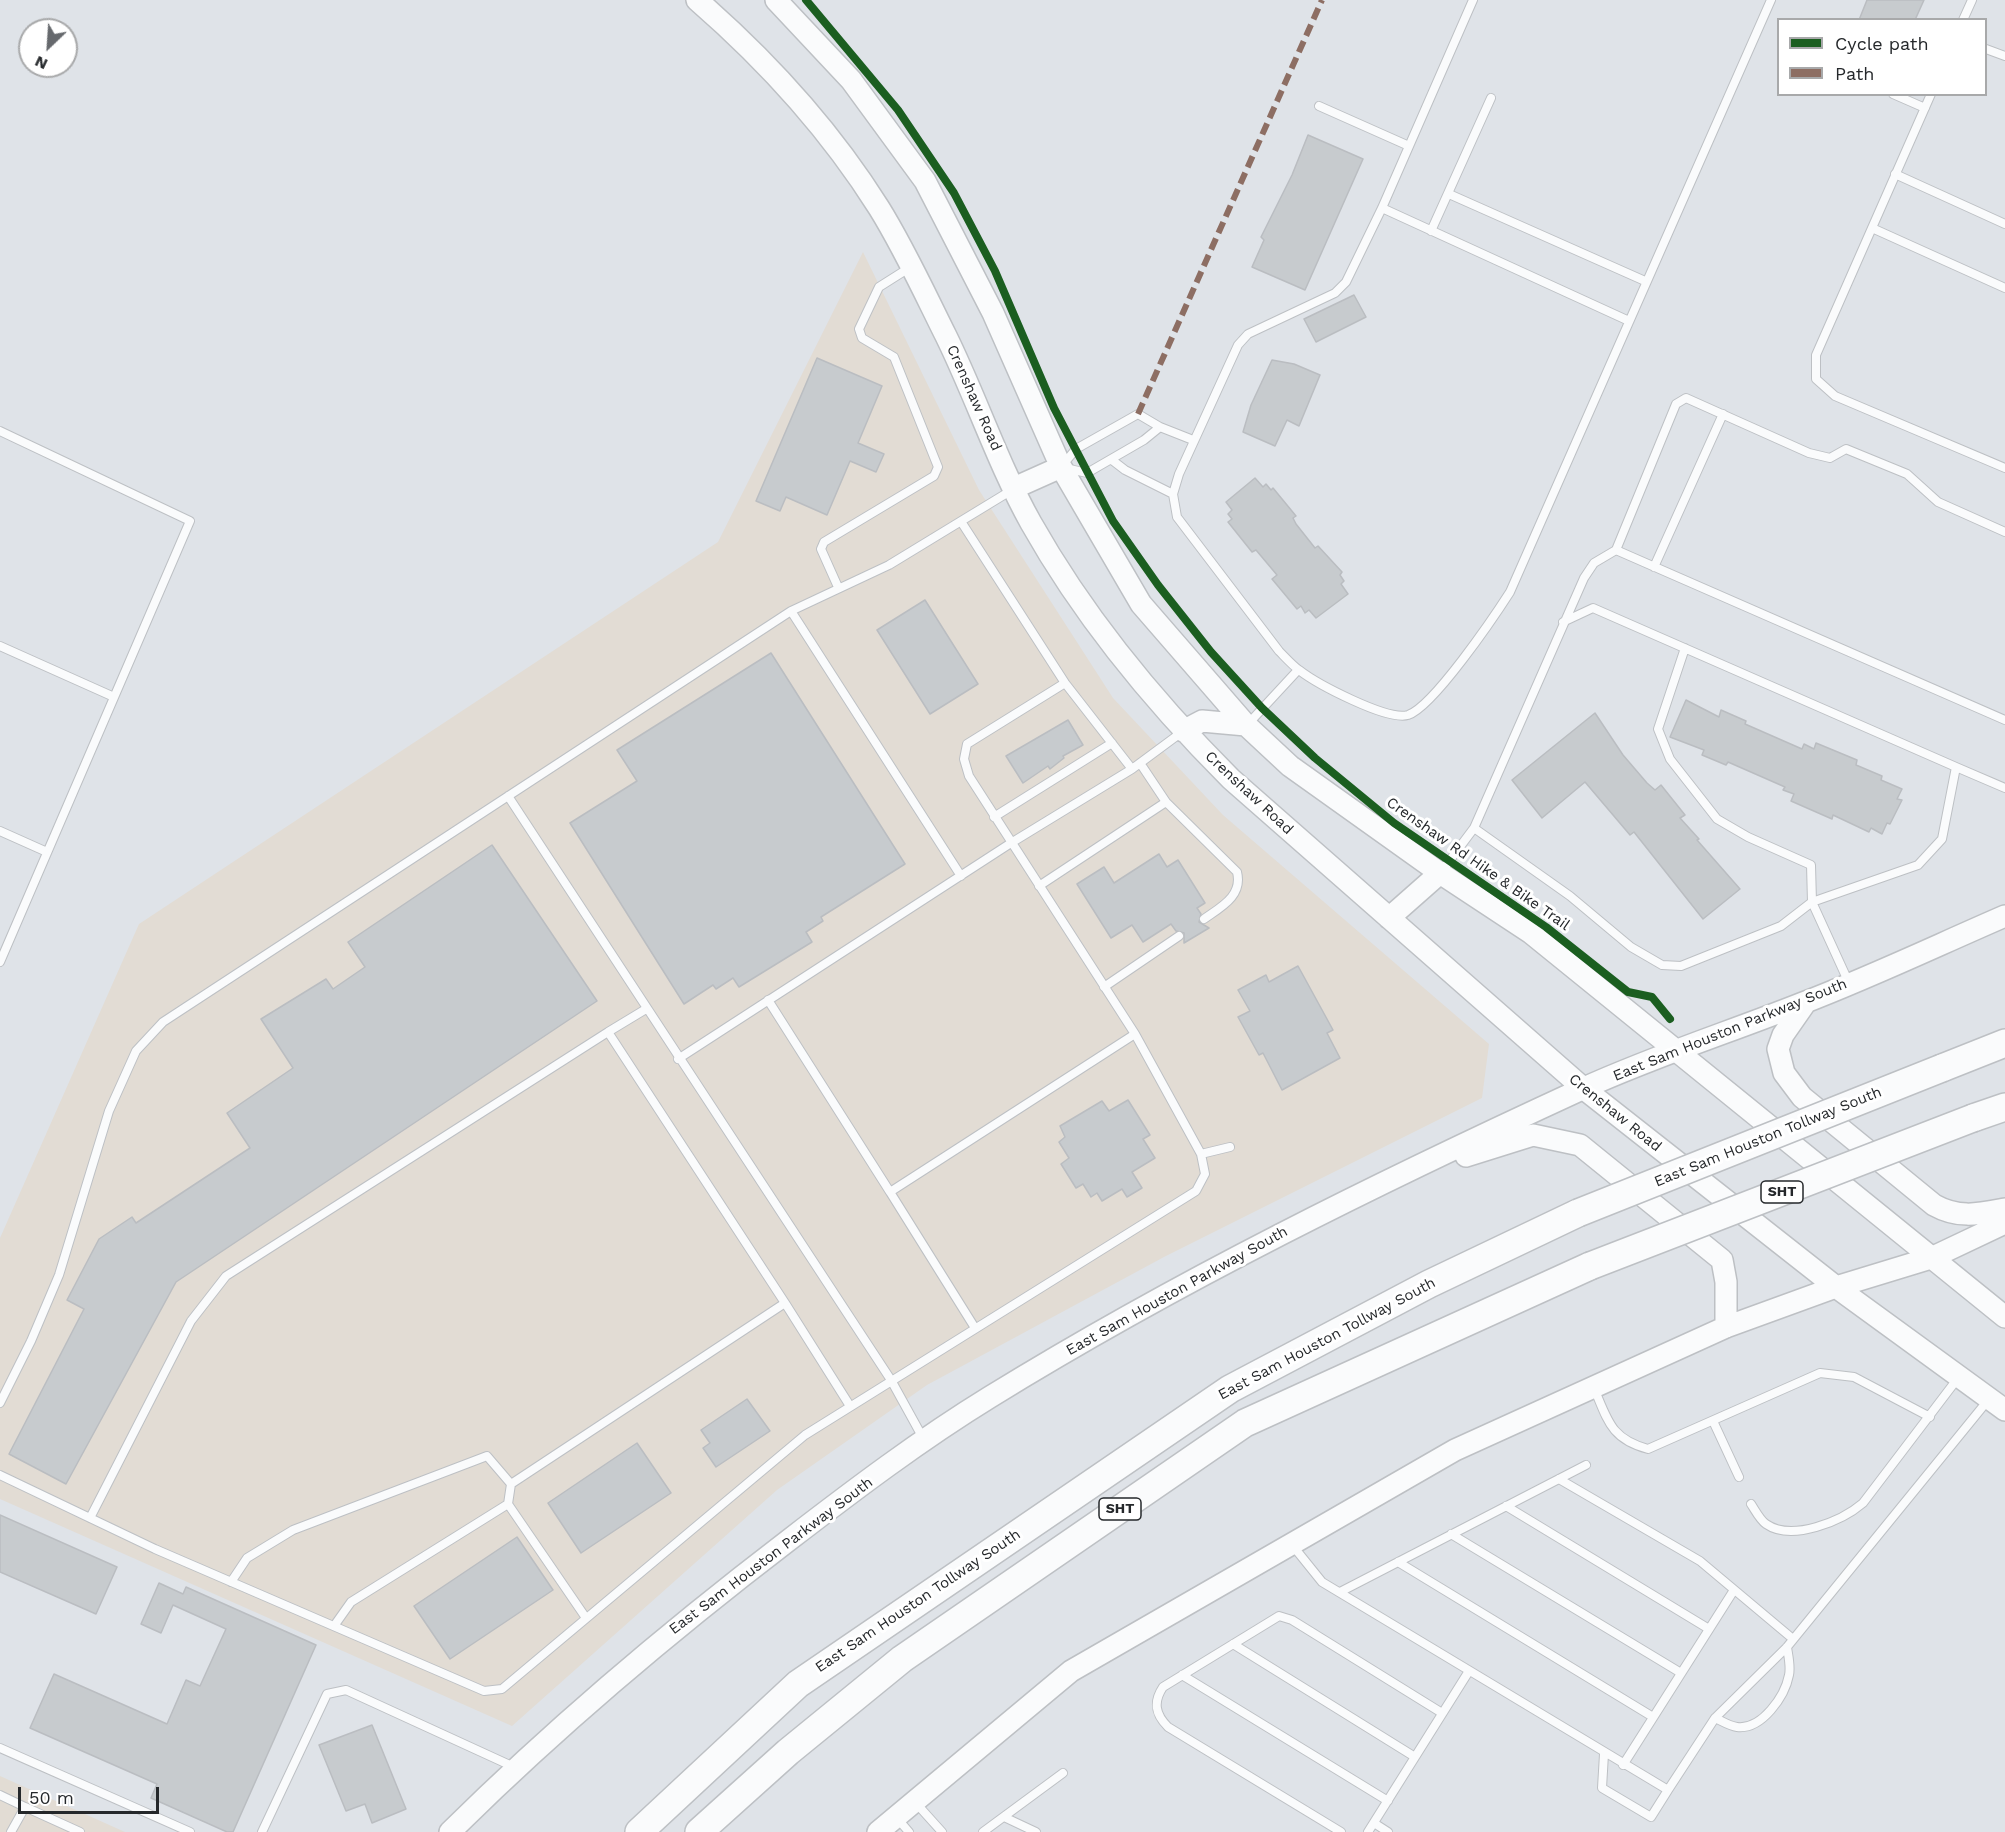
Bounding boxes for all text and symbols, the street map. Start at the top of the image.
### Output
north arrow [18,18,78,78]
legend [1777,18,1987,96]
text: Cycle path [1835,33,1929,54]
text: N [32,52,50,74]
text: Path [1835,63,1875,84]
street label: Crenshaw Road [943,342,1005,454]
street label: Crenshaw Road [1201,748,1297,838]
street label: Crenshaw Rd Hike & Bike Trail [1383,794,1573,934]
street label: East Sam Houston Parkway South [1611,975,1849,1085]
street label: Crenshaw Road [1565,1070,1665,1156]
street label: East Sam Houston Tollway South [1652,1083,1884,1191]
road number: SHT [1761,1181,1803,1203]
street label: East Sam Houston Parkway South [1063,1222,1291,1360]
street label: East Sam Houston Tollway South [1215,1274,1439,1404]
street label: East Sam Houston Parkway South [666,1473,876,1639]
road number: SHT [1099,1498,1141,1520]
street label: East Sam Houston Tollway South [812,1525,1024,1677]
scale bar [21,1775,162,1813]
text: 50 m [29,1787,74,1808]

